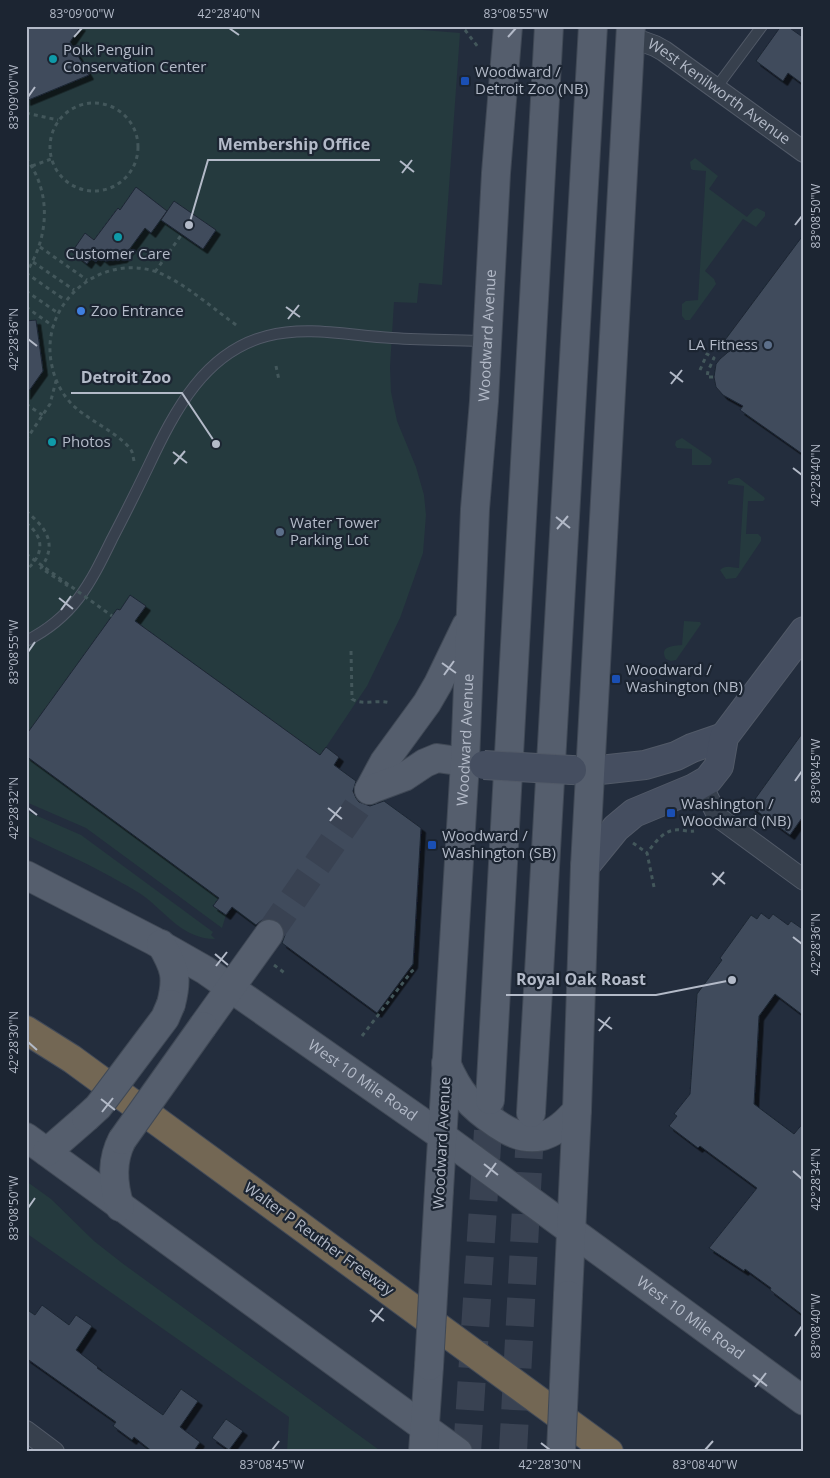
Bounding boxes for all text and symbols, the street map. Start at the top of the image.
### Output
text: 83°09'00"W [50,5,114,22]
text: 42°28'40"N [198,5,260,22]
text: 83°08'55"W [484,5,548,22]
street label: West Kenilworth Avenue [645,33,795,148]
place label: Polk Penguin Conservation Center [63,39,206,76]
marker: Polk Penguin Conservation Center [47,53,59,65]
place label: Woodward / Detroit Zoo (NB) [475,61,588,98]
text: 83°09'00"W [5,65,22,129]
marker: Woodward / Detroit Zoo (NB) [459,75,471,87]
callout: Membership Office [208,129,380,160]
text: Membership Office [218,133,370,155]
text: 83°08'50"W [807,184,824,248]
marker: Customer Care [112,231,124,243]
place label: Customer Care [66,243,170,263]
street label: Woodward Avenue [473,269,500,402]
place label: Zoo Entrance [91,300,184,320]
marker: Zoo Entrance [75,305,87,317]
text: 42°28'36"N [5,308,22,370]
place label: LA Fitness [688,334,758,354]
marker: LA Fitness [762,339,774,351]
callout: Detroit Zoo [71,362,182,393]
text: Detroit Zoo [81,366,171,388]
place label: Photos [62,431,111,451]
marker: Photos [46,436,58,448]
text: 42°28'40"N [807,444,824,506]
place label: Water Tower Parking Lot [290,512,379,549]
marker: Water Tower Parking Lot [274,526,286,538]
text: 83°08'55"W [5,620,22,684]
place label: Woodward / Washington (NB) [626,659,743,696]
street label: Woodward Avenue [451,673,477,807]
marker: Woodward / Washington (NB) [610,673,622,685]
text: 83°08'45"W [807,739,824,803]
text: 42°28'32"N [5,777,22,839]
place label: Washington / Woodward (NB) [681,793,791,830]
marker: Washington / Woodward (NB) [665,807,677,819]
place label: Woodward / Washington (SB) [442,825,556,862]
marker: Woodward / Washington (SB) [426,839,438,851]
text: 42°28'36"N [807,913,824,975]
callout: Royal Oak Roast [506,964,656,995]
text: Royal Oak Roast [516,968,646,990]
text: 42°28'30"N [5,1011,22,1073]
street label: West 10 Mile Road [305,1034,422,1125]
street label: Woodward Avenue [428,1076,454,1210]
text: 42°28'34"N [807,1148,824,1210]
text: 83°08'50"W [5,1176,22,1240]
street label: Walter P Reuther Freeway [241,1177,399,1300]
street label: West 10 Mile Road [633,1271,749,1363]
text: 83°08'40"W [807,1294,824,1358]
text: 83°08'45"W [240,1456,304,1473]
text: 42°28'30"N [519,1456,581,1473]
text: 83°08'40"W [673,1456,737,1473]

